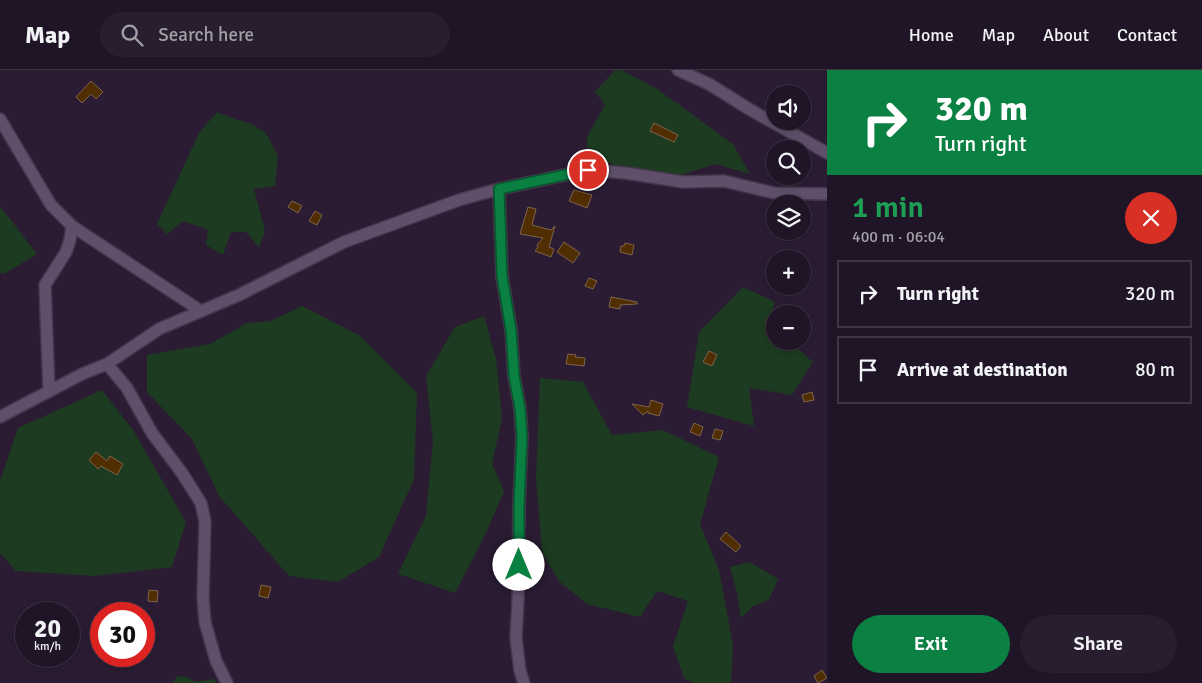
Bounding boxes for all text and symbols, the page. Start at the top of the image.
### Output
search box [100,12,450,57]
text: Map [25,20,70,50]
icon: search [118,21,146,49]
text: Search here [158,23,254,47]
text: Home [909,24,954,46]
text: Map [982,24,1015,46]
text: About [1043,24,1089,46]
text: Contact [1117,24,1177,46]
map controls [766,85,811,350]
button: sound [766,85,811,130]
text: 320 m [935,87,1028,130]
icon: right [852,90,917,155]
text: Turn right [935,130,1027,157]
button: search [766,140,811,185]
pin [567,149,609,191]
icon: arrive [574,156,602,184]
text: 1 min [852,189,924,226]
button: close [1125,192,1177,244]
button: layers [766,195,811,240]
text: 400 m · 06:04 [852,227,945,247]
button: + [766,250,811,295]
icon: right [854,280,882,308]
text: Turn right [897,282,979,306]
text: 320 m [1125,282,1175,306]
button: − [766,305,811,350]
icon: arrive [854,356,882,384]
text: Arrive at destination [897,358,1068,382]
text: 80 m [1135,358,1175,382]
position arrow [492,538,544,590]
speed limit sign: 30 [90,602,155,667]
text: 20 [34,613,61,644]
button: Exit [852,615,1010,673]
button: Share [1020,615,1177,673]
text: km/h [34,639,61,654]

